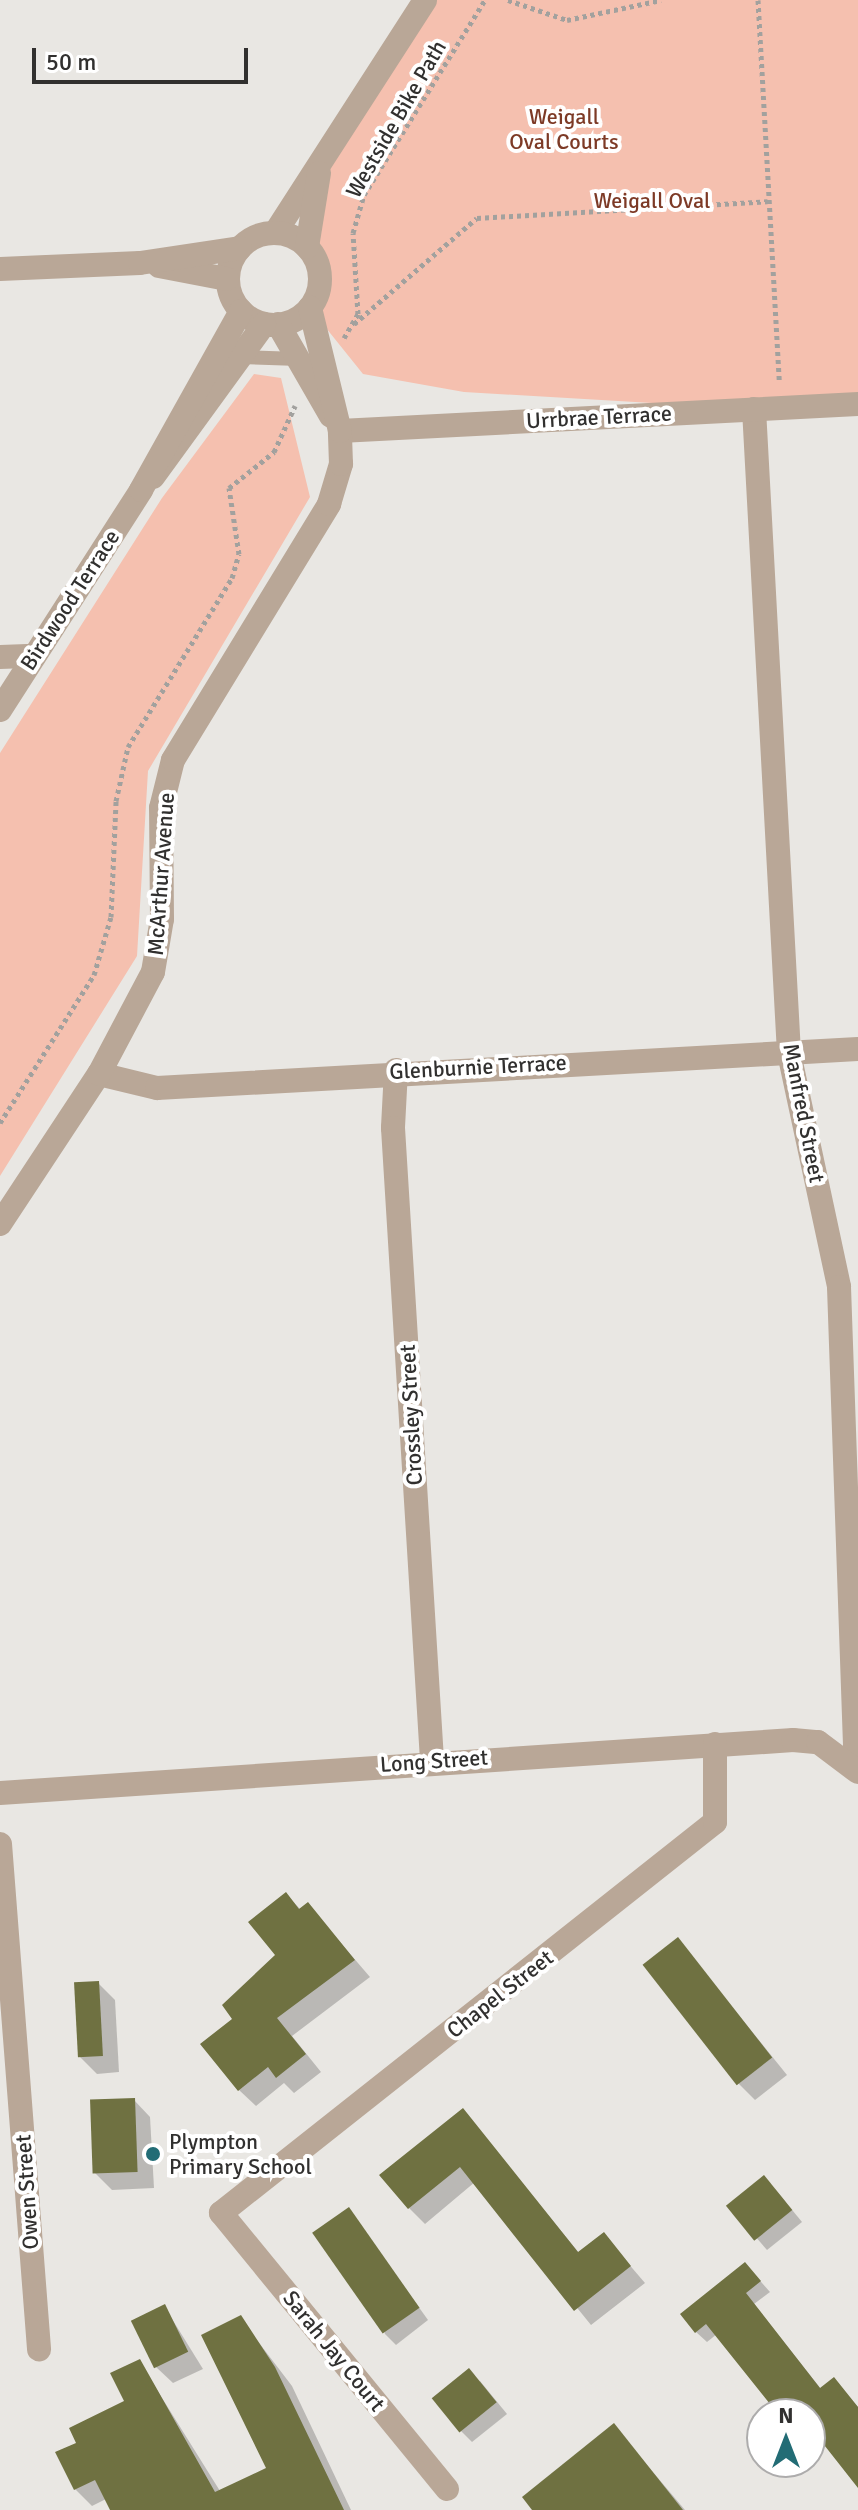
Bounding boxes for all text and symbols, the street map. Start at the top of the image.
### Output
scale bar [36,32,252,82]
street label: Westside Bike Path [340,35,452,203]
text: 50 m [46,47,96,77]
park label: Weigall Oval Courts [509,103,619,154]
park label: Weigall Oval [593,188,711,214]
street label: Urrbrae Terrace [526,400,672,434]
street label: Birdwood Terrace [15,525,125,675]
street label: McArthur Avenue [142,791,180,957]
street label: Manfred Street [778,1041,830,1185]
street label: Glenburnie Terrace [389,1049,567,1085]
street label: Crossley Street [394,1344,428,1486]
street label: Long Street [379,1744,489,1778]
street label: Chapel Street [442,1944,558,2044]
place label: Plympton Primary School [169,2128,312,2180]
street label: Owen Street [10,2134,44,2250]
marker: Plympton Primary School [144,2145,162,2163]
street label: Sarah Jay Court [277,2285,391,2417]
north arrow [746,2398,826,2478]
text: N [778,2402,794,2429]

